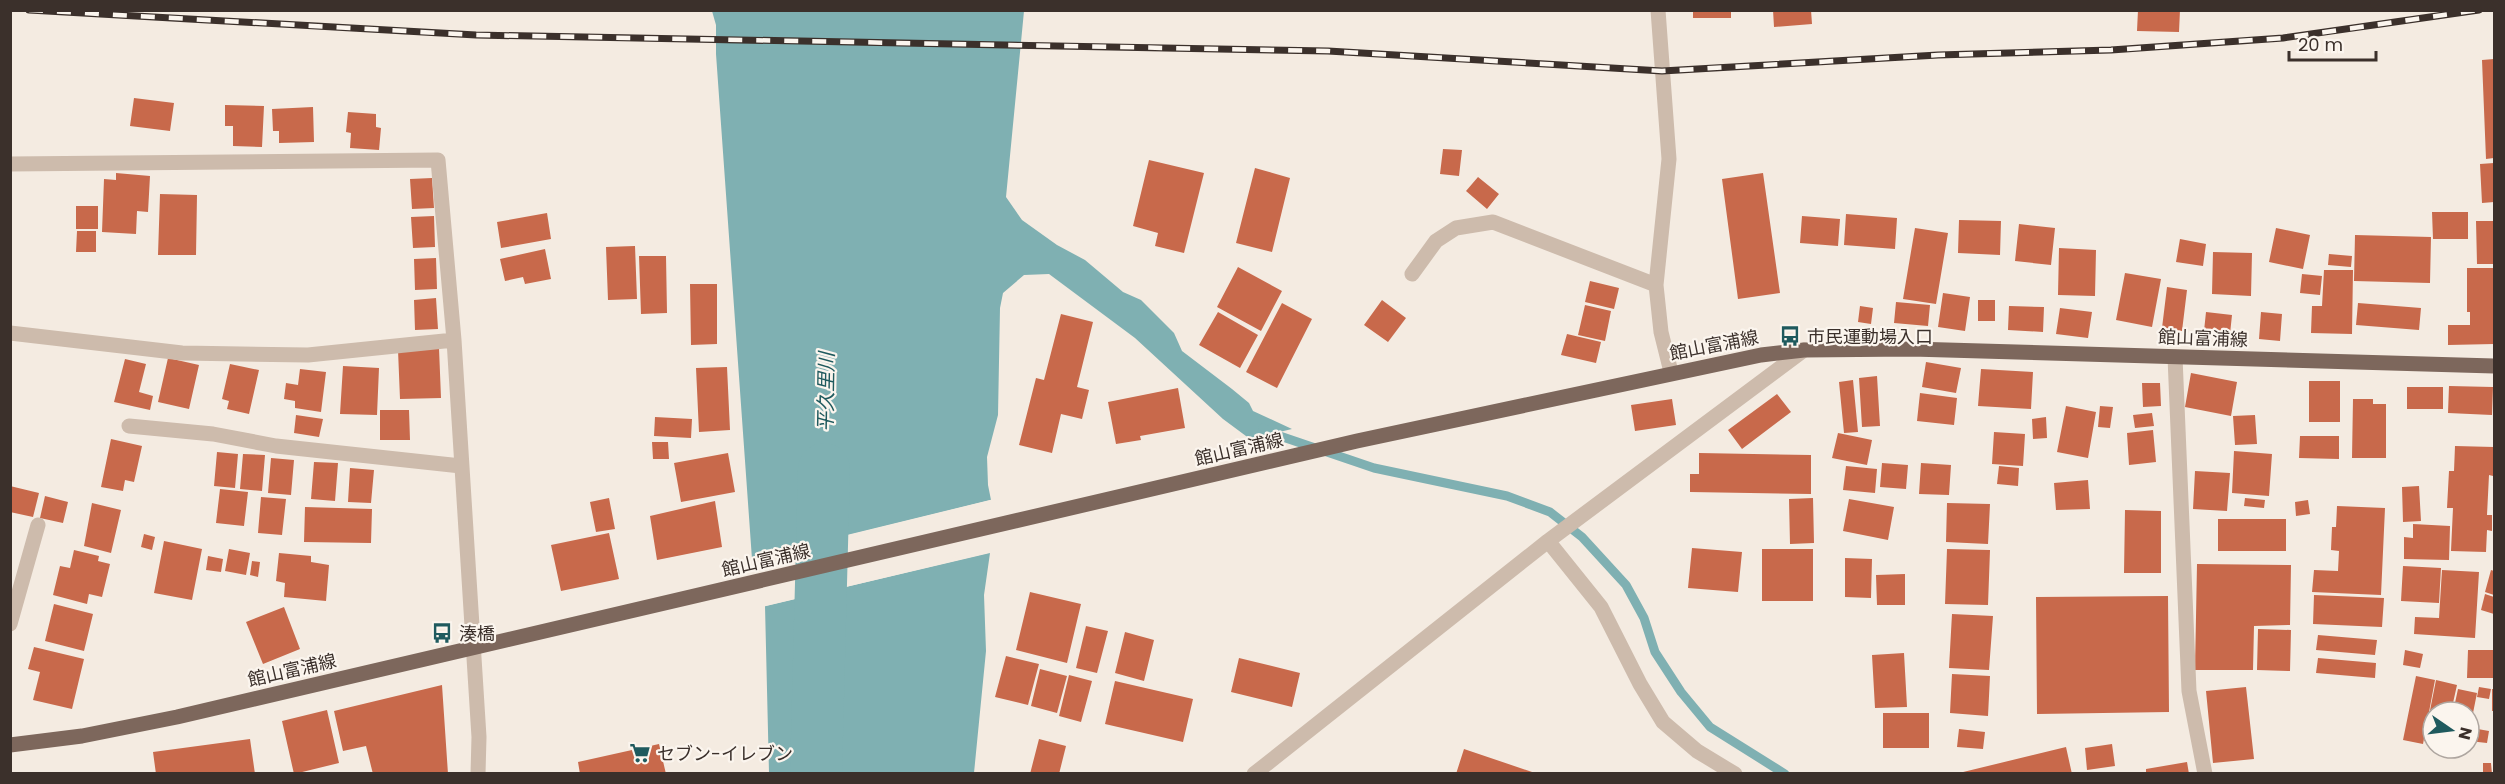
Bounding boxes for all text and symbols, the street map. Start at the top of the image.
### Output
scale bar [2289,24,2376,62]
text: 20 m [2298,32,2343,57]
street label: 館山富浦線 [1667,324,1761,366]
bus stop icon: 市民運動場入口 [1778,324,1802,348]
place label: 市民運動場入口 [1807,324,1933,349]
street label: 館山富浦線 [2158,324,2248,352]
water label: 平久里川 [811,350,841,432]
street label: 館山富浦線 [1192,427,1286,471]
street label: 館山富浦線 [719,538,813,582]
bus stop icon: 湊橋 [430,621,454,645]
place label: 湊橋 [459,621,495,646]
street label: 館山富浦線 [245,648,339,692]
north arrow [2421,700,2481,760]
text: N [2452,725,2478,742]
supermarket icon: セブン-イレブン [628,741,652,765]
place label: セブン-イレブン [657,741,793,766]

